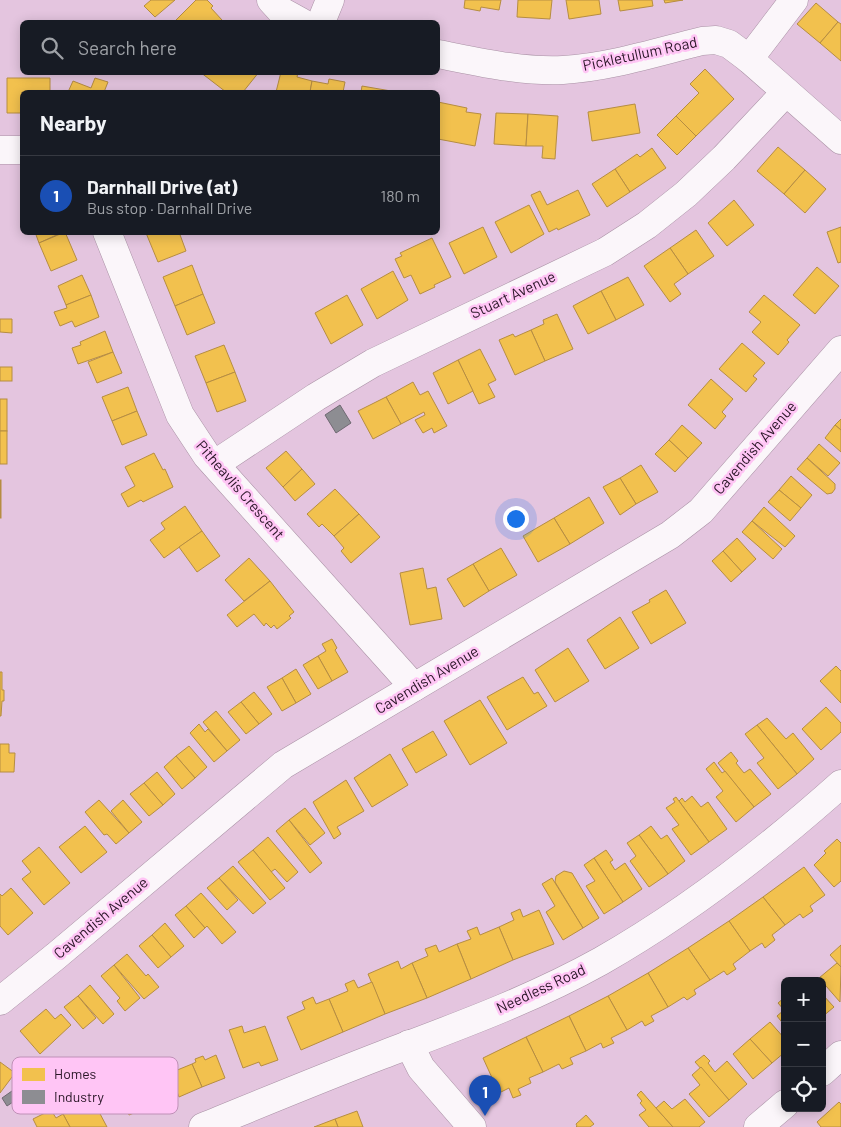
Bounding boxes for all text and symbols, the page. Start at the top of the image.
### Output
search box [20,20,440,75]
street label: Pickletullum Road [581,32,699,74]
icon: search [38,34,66,62]
text: Search here [78,36,177,59]
text: Nearby [40,110,106,135]
text: Darnhall Drive (at) [87,175,237,198]
text: 1 [53,186,59,205]
text: 180 m [381,186,420,205]
text: Bus stop · Darnhall Drive [87,198,252,217]
street label: Stuart Avenue [467,267,558,322]
street label: Cavendish Avenue [709,397,800,498]
street label: Pitheavlis Crescent [193,436,289,542]
your location [503,506,529,532]
street label: Cavendish Avenue [372,641,481,717]
street label: Cavendish Avenue [50,873,151,962]
street label: Needless Road [493,960,588,1017]
map controls [781,977,826,1112]
button: + [781,977,826,1022]
button: − [781,1022,826,1067]
legend [12,1057,178,1114]
text: Homes [54,1065,97,1082]
button: locate [781,1067,826,1112]
pin: 1 [469,1075,501,1116]
text: Industry [54,1088,105,1105]

